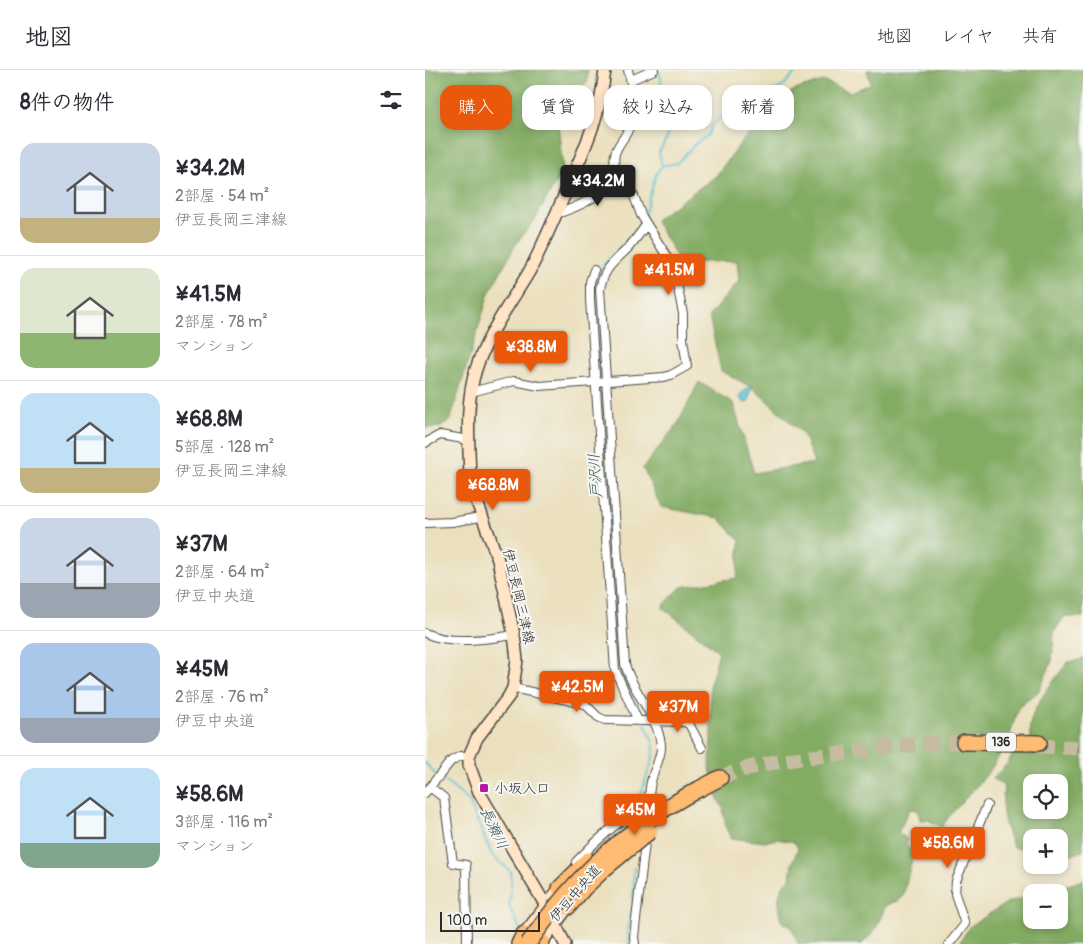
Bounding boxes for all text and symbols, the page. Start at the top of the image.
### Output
text: 地図 [25,23,73,52]
text: 地図 [877,25,913,48]
text: レイヤ [941,25,994,48]
text: 共有 [1022,25,1058,48]
chip: 購入 [440,85,512,130]
chip: 賃貸 [522,85,594,130]
chip: 絞り込み [604,85,712,130]
chip: 新着 [722,85,794,130]
icon: filters [377,86,405,114]
text: 8件の物件 [20,89,115,116]
text: ¥34.2M [175,155,245,182]
icon: home [60,163,120,223]
pin: ¥34.2M [557,164,639,207]
text: ¥34.2M [571,171,625,191]
text: 2部屋 · 54 m² [175,186,269,206]
text: 伊豆長岡三津線 [175,210,287,230]
pin: ¥41.5M [628,254,710,296]
text: ¥41.5M [644,260,694,280]
text: ¥41.5M [175,281,241,308]
icon: home [60,288,120,348]
text: 2部屋 · 78 m² [175,312,268,332]
pin: ¥38.8M [490,330,572,373]
text: マンション [175,336,254,356]
text: ¥38.8M [505,337,557,357]
text: ¥68.8M [175,406,243,433]
icon: home [60,413,120,473]
text: 5部屋 · 128 m² [175,437,274,457]
water label: 戸沢川 [584,453,607,499]
text: 伊豆長岡三津線 [175,461,287,481]
pin: ¥68.8M [452,468,534,511]
text: ¥68.8M [467,475,519,495]
text: ¥37M [175,531,228,558]
icon: home [60,538,120,598]
street label: 伊豆長岡三津線 [499,546,538,646]
text: 2部屋 · 64 m² [175,562,270,582]
text: 伊豆中央道 [175,586,255,606]
text: ¥45M [175,656,228,683]
icon: home [60,663,120,723]
pin: ¥42.5M [536,670,618,713]
text: ¥42.5M [550,677,604,697]
text: 2部屋 · 76 m² [175,687,269,707]
pin: ¥37M [648,690,708,733]
text: ¥37M [658,697,698,717]
text: 伊豆中央道 [175,711,255,731]
road number: 136 [986,732,1016,752]
map controls [1023,774,1068,929]
button: locate [1023,774,1068,819]
place label: 小坂入口 [494,780,550,797]
text: ¥58.6M [175,781,243,808]
marker: 小坂入口 [478,782,490,794]
icon: home [60,788,120,848]
pin: ¥45M [605,794,665,836]
text: ¥45M [615,800,655,820]
water label: 長瀬川 [475,804,512,853]
text: 3部屋 · 116 m² [175,812,273,832]
pin: ¥58.6M [907,826,989,869]
button: + [1023,829,1068,874]
text: ¥58.6M [922,833,974,853]
text: マンション [175,836,254,856]
street label: 伊豆中央道 [546,861,605,925]
button: − [1023,884,1068,929]
scale bar [440,909,540,932]
text: 100 m [447,912,487,929]

